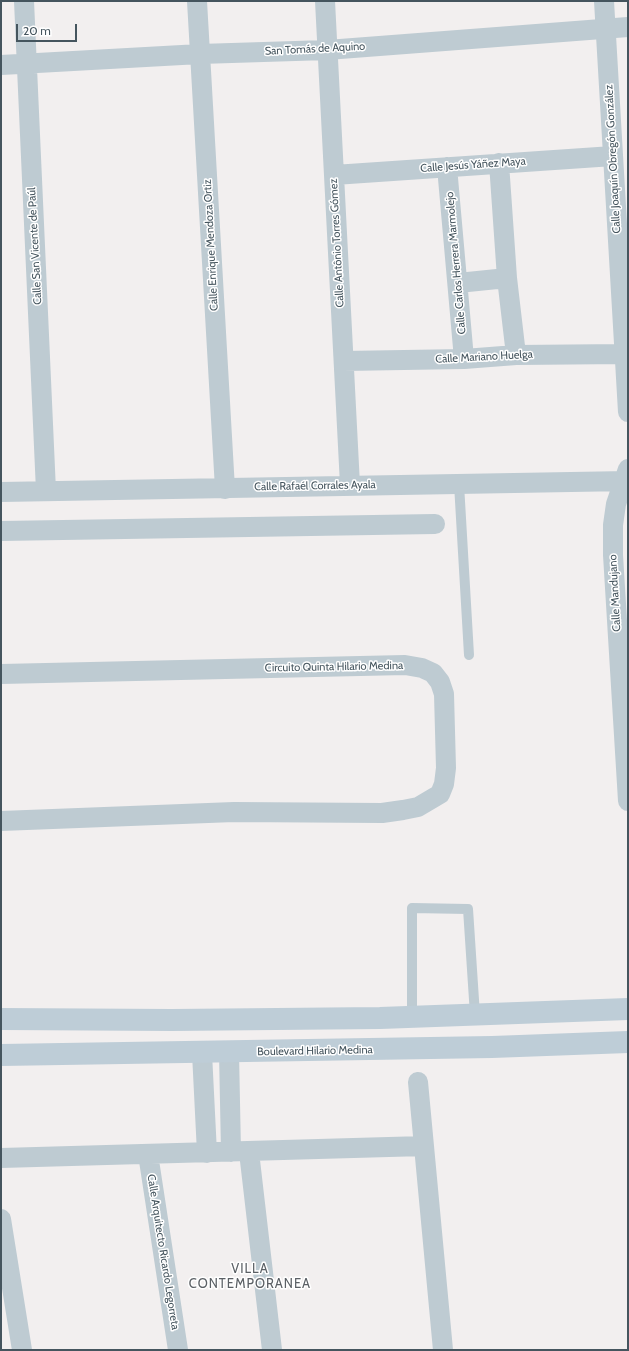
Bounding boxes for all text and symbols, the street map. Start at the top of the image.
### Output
scale bar [18,16,79,42]
text: 20 m [23,23,51,38]
street label: San Tomás de Aquino [264,40,366,58]
street label: Calle Joaquín Obregón González [603,84,623,234]
street label: Calle Jesús Yáñez Maya [420,155,526,175]
street label: Calle Antônio Torres Gómez [327,178,347,308]
street label: Calle Enrique Mendoza Ortiz [201,179,221,311]
street label: Calle San Vicente de Paúl [25,187,45,305]
street label: Calle Carlos Herrera Marmolejo [443,191,469,335]
street label: Calle Mariano Huelga [435,348,533,366]
street label: Calle Rafaél Corrales Ayala [254,478,376,494]
street label: Calle Mandujano [606,554,624,632]
street label: Circuito Quinta Hilario Medina [265,659,403,675]
street label: Boulevard Hilario Medina [257,1043,373,1059]
street label: Calle Arquitecto Ricardo Legorreta [144,1173,182,1331]
district label: VILLA CONTEMPORANEA [189,1261,311,1292]

